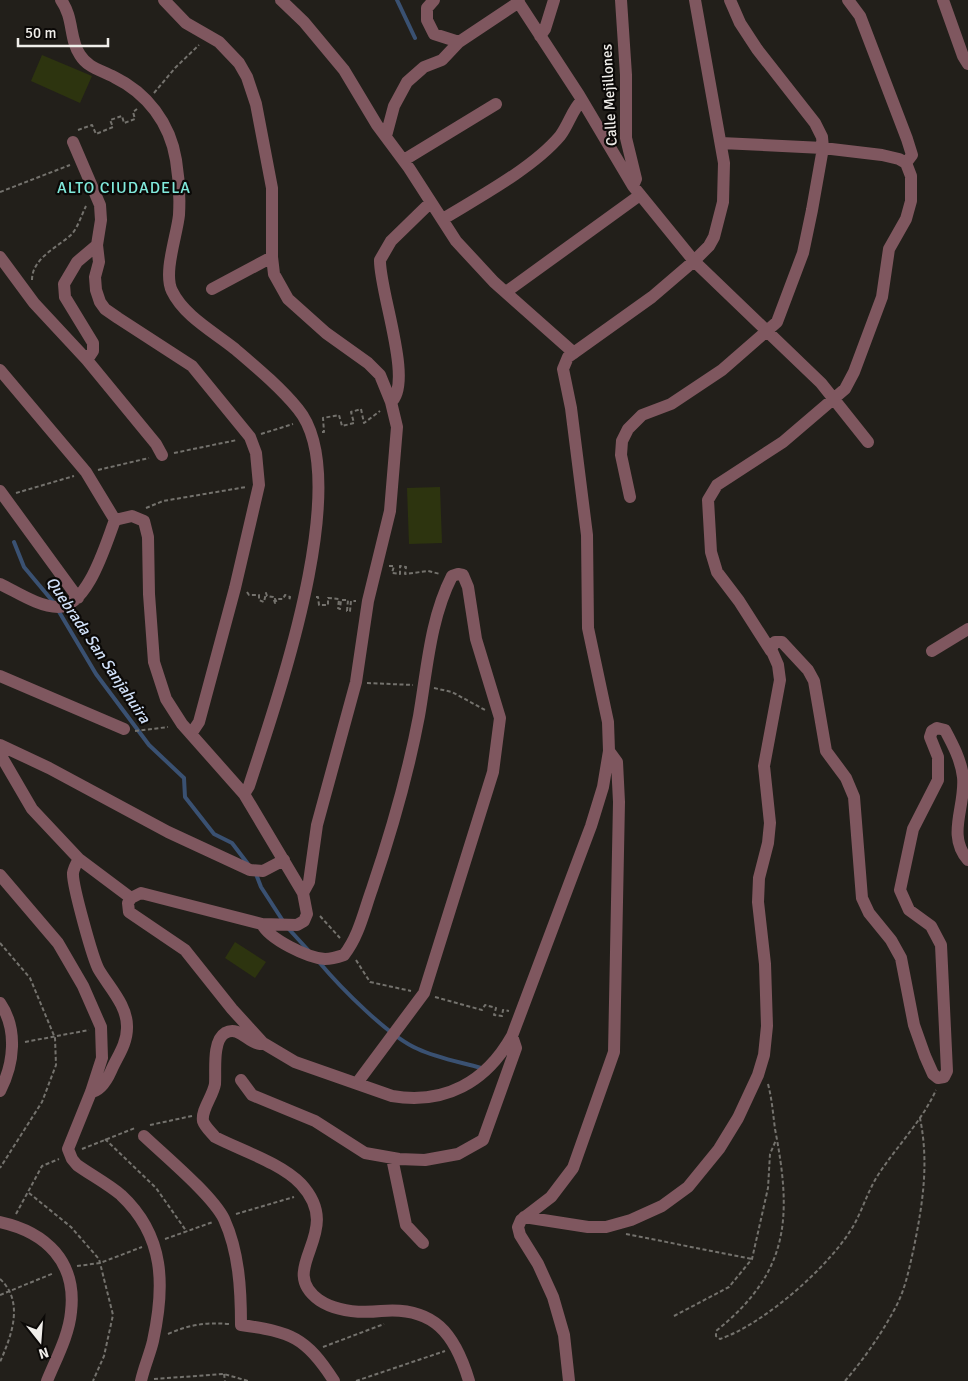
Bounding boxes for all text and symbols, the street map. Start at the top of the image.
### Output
scale bar [18,15,108,47]
text: 50 m [25,24,56,42]
street label: Calle Mejillones [597,43,621,147]
district label: ALTO CIUDADELA [57,178,191,198]
water label: Quebrada San Sanjahuira [41,573,155,728]
north arrow [15,1316,65,1366]
text: N [37,1343,51,1363]

